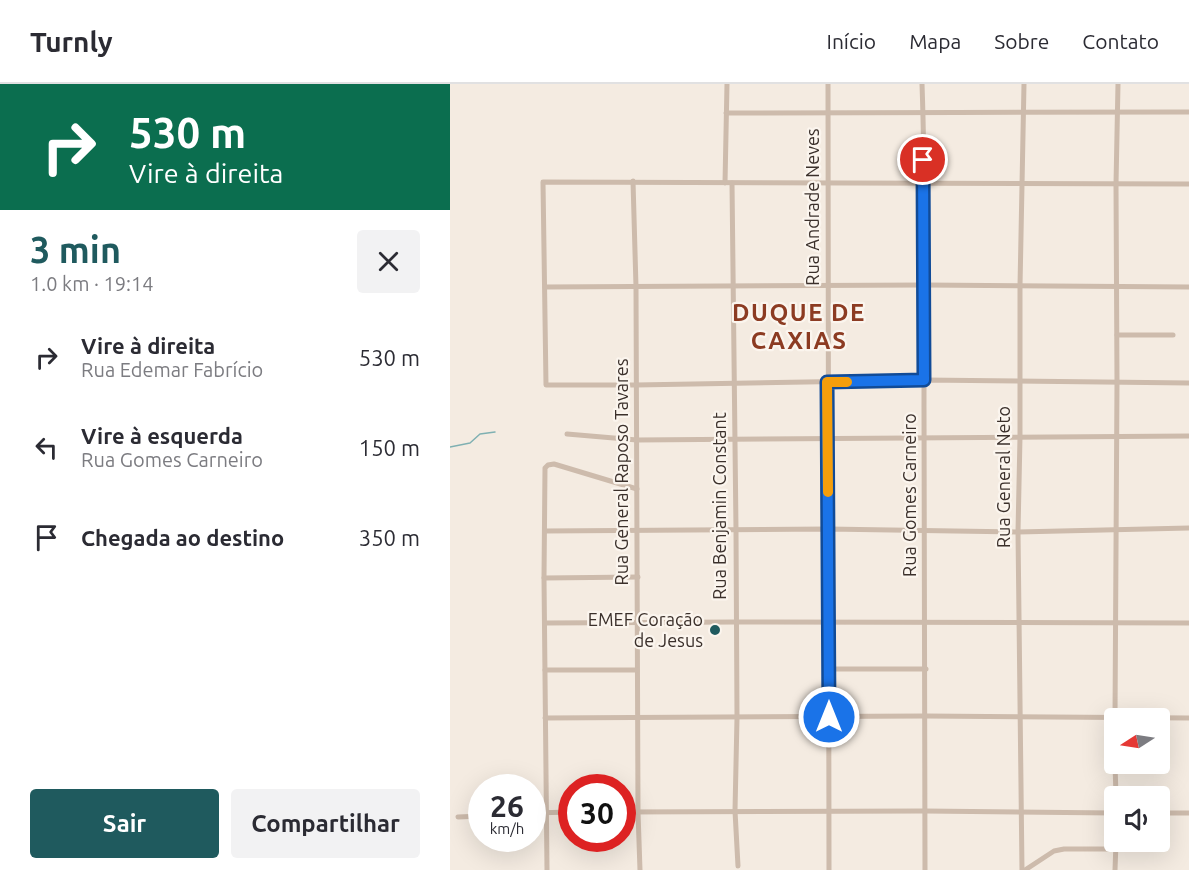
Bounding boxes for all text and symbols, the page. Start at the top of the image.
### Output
text: Turnly [30,26,113,57]
text: Início [827,29,876,53]
text: Mapa [909,29,961,53]
text: Sobre [994,29,1049,53]
text: Contato [1082,29,1159,53]
icon: right [30,108,108,186]
text: 530 m [129,109,246,156]
street label: Rua Andrade Neves [802,128,822,286]
pin [897,134,948,185]
icon: arrive [906,143,939,176]
text: Vire à direita [129,158,283,188]
text: 3 min [30,229,121,270]
button: close [357,230,420,293]
text: 1.0 km · 19:14 [30,272,154,295]
district label: DUQUE DE CAXIAS [732,299,866,354]
text: Vire à direita [81,333,215,358]
icon: right [30,341,63,374]
text: 530 m [359,345,420,370]
text: Rua Edemar Fabrício [81,358,263,381]
street label: Rua General Raposo Tavares [611,358,631,585]
street label: Rua General Neto [993,406,1013,548]
street label: Rua Benjamin Constant [709,412,729,600]
street label: Rua Gomes Carneiro [899,413,919,577]
text: Vire à esquerda [81,423,243,448]
icon: left [30,431,63,464]
text: 150 m [359,435,420,460]
text: Rua Gomes Carneiro [81,448,263,471]
icon: arrive [30,521,63,554]
text: Chegada ao destino [81,525,284,550]
text: 350 m [359,525,420,550]
place label: EMEF Coração de Jesus [588,609,703,650]
marker: EMEF Coração de Jesus [708,623,722,637]
position arrow [797,685,861,749]
north arrow [1104,708,1170,774]
map controls [1104,708,1170,852]
speed limit sign: 30 [558,774,636,852]
button: sound [1104,786,1170,852]
button: Sair [30,789,219,858]
button: Compartilhar [231,789,420,858]
text: 26 [490,789,524,823]
text: km/h [490,820,524,837]

